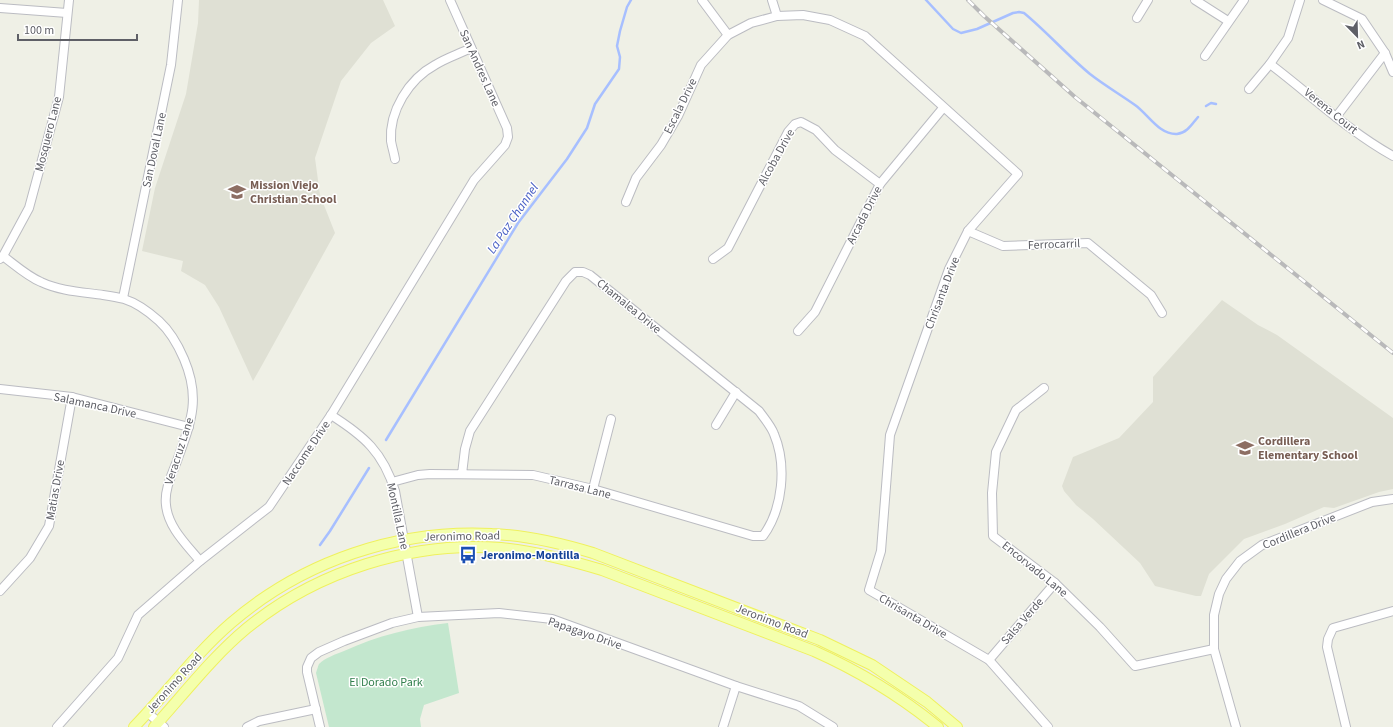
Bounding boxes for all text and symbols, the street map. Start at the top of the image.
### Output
scale bar [18,16,137,42]
north arrow [1337,16,1377,56]
text: 100 m [24,22,54,39]
street label: San Andres Lane [455,27,504,110]
text: N [1354,36,1367,53]
street label: Escala Drive [660,75,701,137]
street label: Verena Court [1300,84,1361,138]
street label: Mosquero Lane [31,95,66,173]
street label: San Doval Lane [138,111,171,189]
street label: Alcoba Drive [754,126,799,189]
place label: Mission Viejo Christian School [250,177,337,208]
water label: La Paz Channel [483,179,543,257]
school or university icon: Mission Viejo Christian School [227,182,247,202]
street label: Arcada Drive [843,183,886,247]
street label: Ferrocarril [1028,235,1080,254]
street label: Chrisanta Drive [921,254,964,332]
street label: Chamalea Drive [593,275,665,338]
street label: Salamanca Drive [52,388,138,423]
street label: Veracruz Lane [161,415,198,487]
street label: Naccome Drive [278,417,334,489]
place label: Cordillera Elementary School [1258,433,1358,464]
school or university icon: Cordillera Elementary School [1235,438,1255,458]
street label: Matias Drive [42,458,69,522]
street label: Tarrasa Lane [547,472,613,503]
street label: Montilla Lane [382,481,413,551]
street label: Cordillera Drive [1260,509,1338,554]
street label: Jeronimo Road [424,527,500,546]
street label: Encorvado Lane [998,537,1071,601]
bus stop icon: Jeronimo-Montilla [458,545,478,565]
place label: Jeronimo-Montilla [481,547,580,564]
street label: Chrisanta Drive [875,590,950,643]
street label: Salsa Verde [997,594,1048,649]
street label: Jeronimo Road [733,600,811,643]
street label: Papagayo Drive [546,613,624,654]
street label: Jeronimo Road [143,649,206,717]
park label: El Dorado Park [349,674,423,691]

